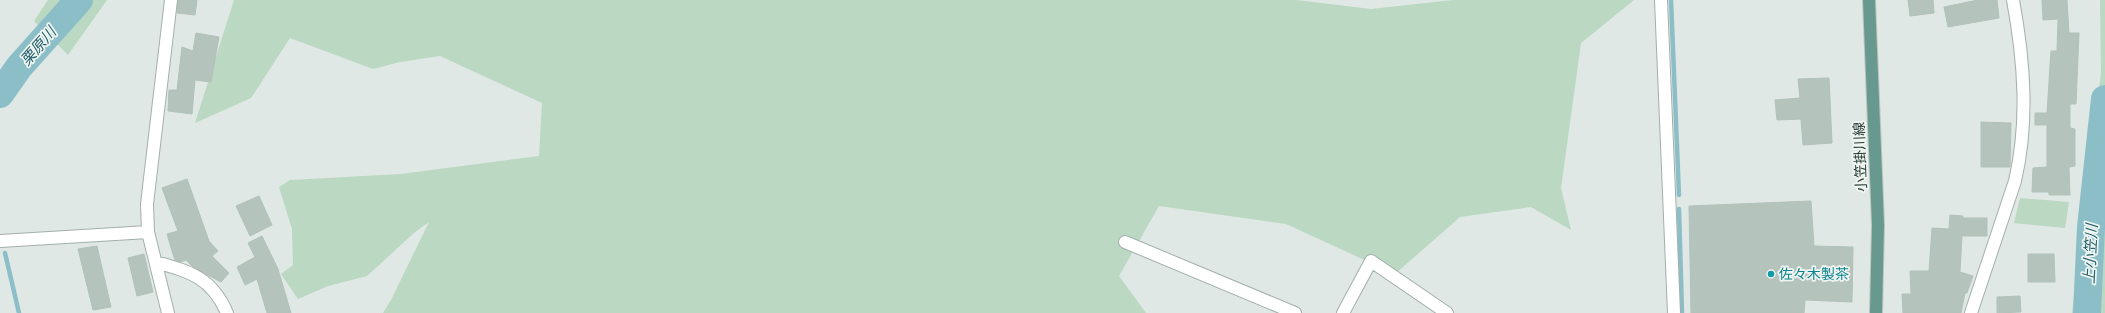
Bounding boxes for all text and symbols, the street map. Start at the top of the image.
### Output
water label: 栗原川 [15,21,62,70]
street label: 小笠掛川線 [1849,122,1871,192]
water label: 上小笠川 [2078,222,2102,285]
place label: 佐々木製茶 [1779,264,1849,284]
marker: 佐々木製茶 [1766,269,1776,279]

